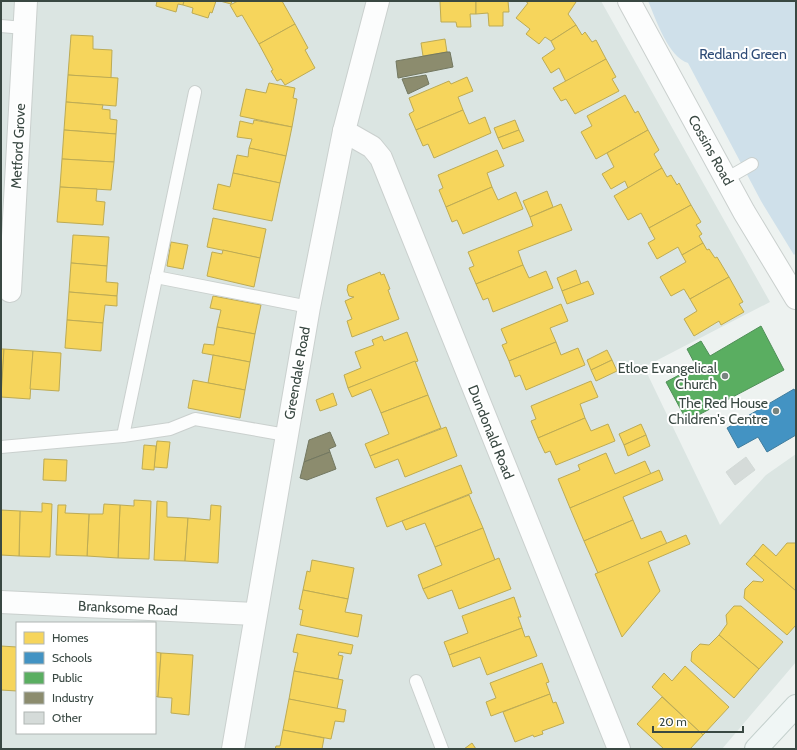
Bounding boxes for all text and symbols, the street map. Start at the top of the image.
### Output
park label: Redland Green [699,45,787,63]
street label: Metford Grove [7,103,29,189]
street label: Cossins Road [684,112,738,188]
street label: Greendale Road [280,325,314,421]
place label: Etloe Evangelical Church [618,359,718,393]
marker: Etloe Evangelical Church [720,371,730,381]
street label: Dundonald Road [464,382,518,482]
place label: The Red House Children's Centre [668,394,768,428]
marker: The Red House Children's Centre [771,406,781,416]
street label: Branksome Road [78,596,178,620]
legend [16,622,156,734]
text: Homes [52,630,89,645]
text: Schools [52,650,92,665]
text: Public [52,670,83,685]
text: Industry [52,690,93,705]
scale bar [653,708,743,734]
text: Other [52,710,82,725]
text: 20 m [659,714,687,729]

